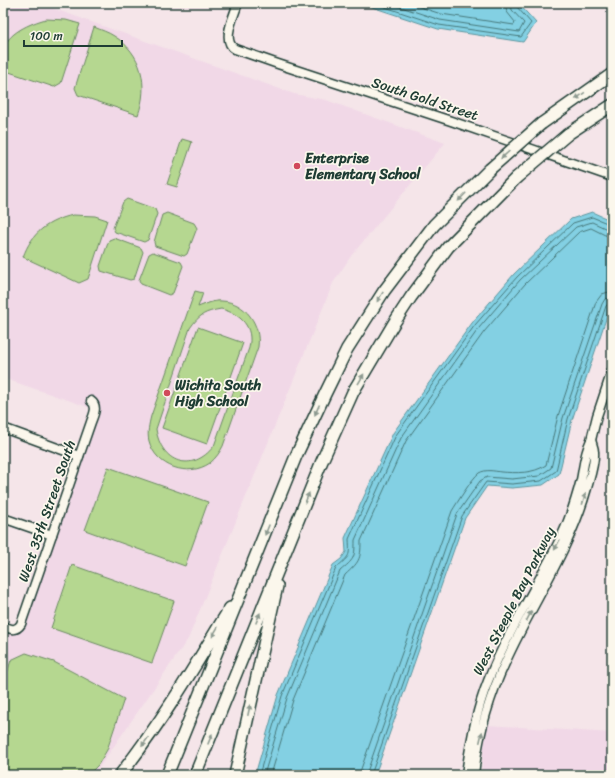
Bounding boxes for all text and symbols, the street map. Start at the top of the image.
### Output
scale bar [24,22,122,48]
text: 100 m [30,25,63,47]
street label: South Gold Street [368,70,482,128]
one-way arrow [574,92,585,100]
place label: Enterprise Elementary School [305,146,422,187]
one-way arrow [499,151,510,160]
marker: Enterprise Elementary School [292,161,302,171]
one-way arrow [458,192,467,202]
one-way arrow [377,291,384,303]
place label: Wichita South High School [174,373,262,414]
one-way arrow [357,374,364,385]
marker: Wichita South High School [162,388,172,398]
one-way arrow [314,405,320,416]
street label: West 35th Street South [11,437,83,585]
one-way arrow [304,492,310,503]
one-way arrow [581,493,587,505]
street label: West Steeple Bay Parkway [466,522,563,680]
one-way arrow [264,525,270,537]
one-way arrow [554,539,560,551]
one-way arrow [525,611,532,622]
one-way arrow [256,612,262,624]
one-way arrow [212,626,219,638]
one-way arrow [247,703,253,716]
one-way arrow [478,730,484,743]
one-way arrow [207,732,213,744]
one-way arrow [142,737,150,747]

